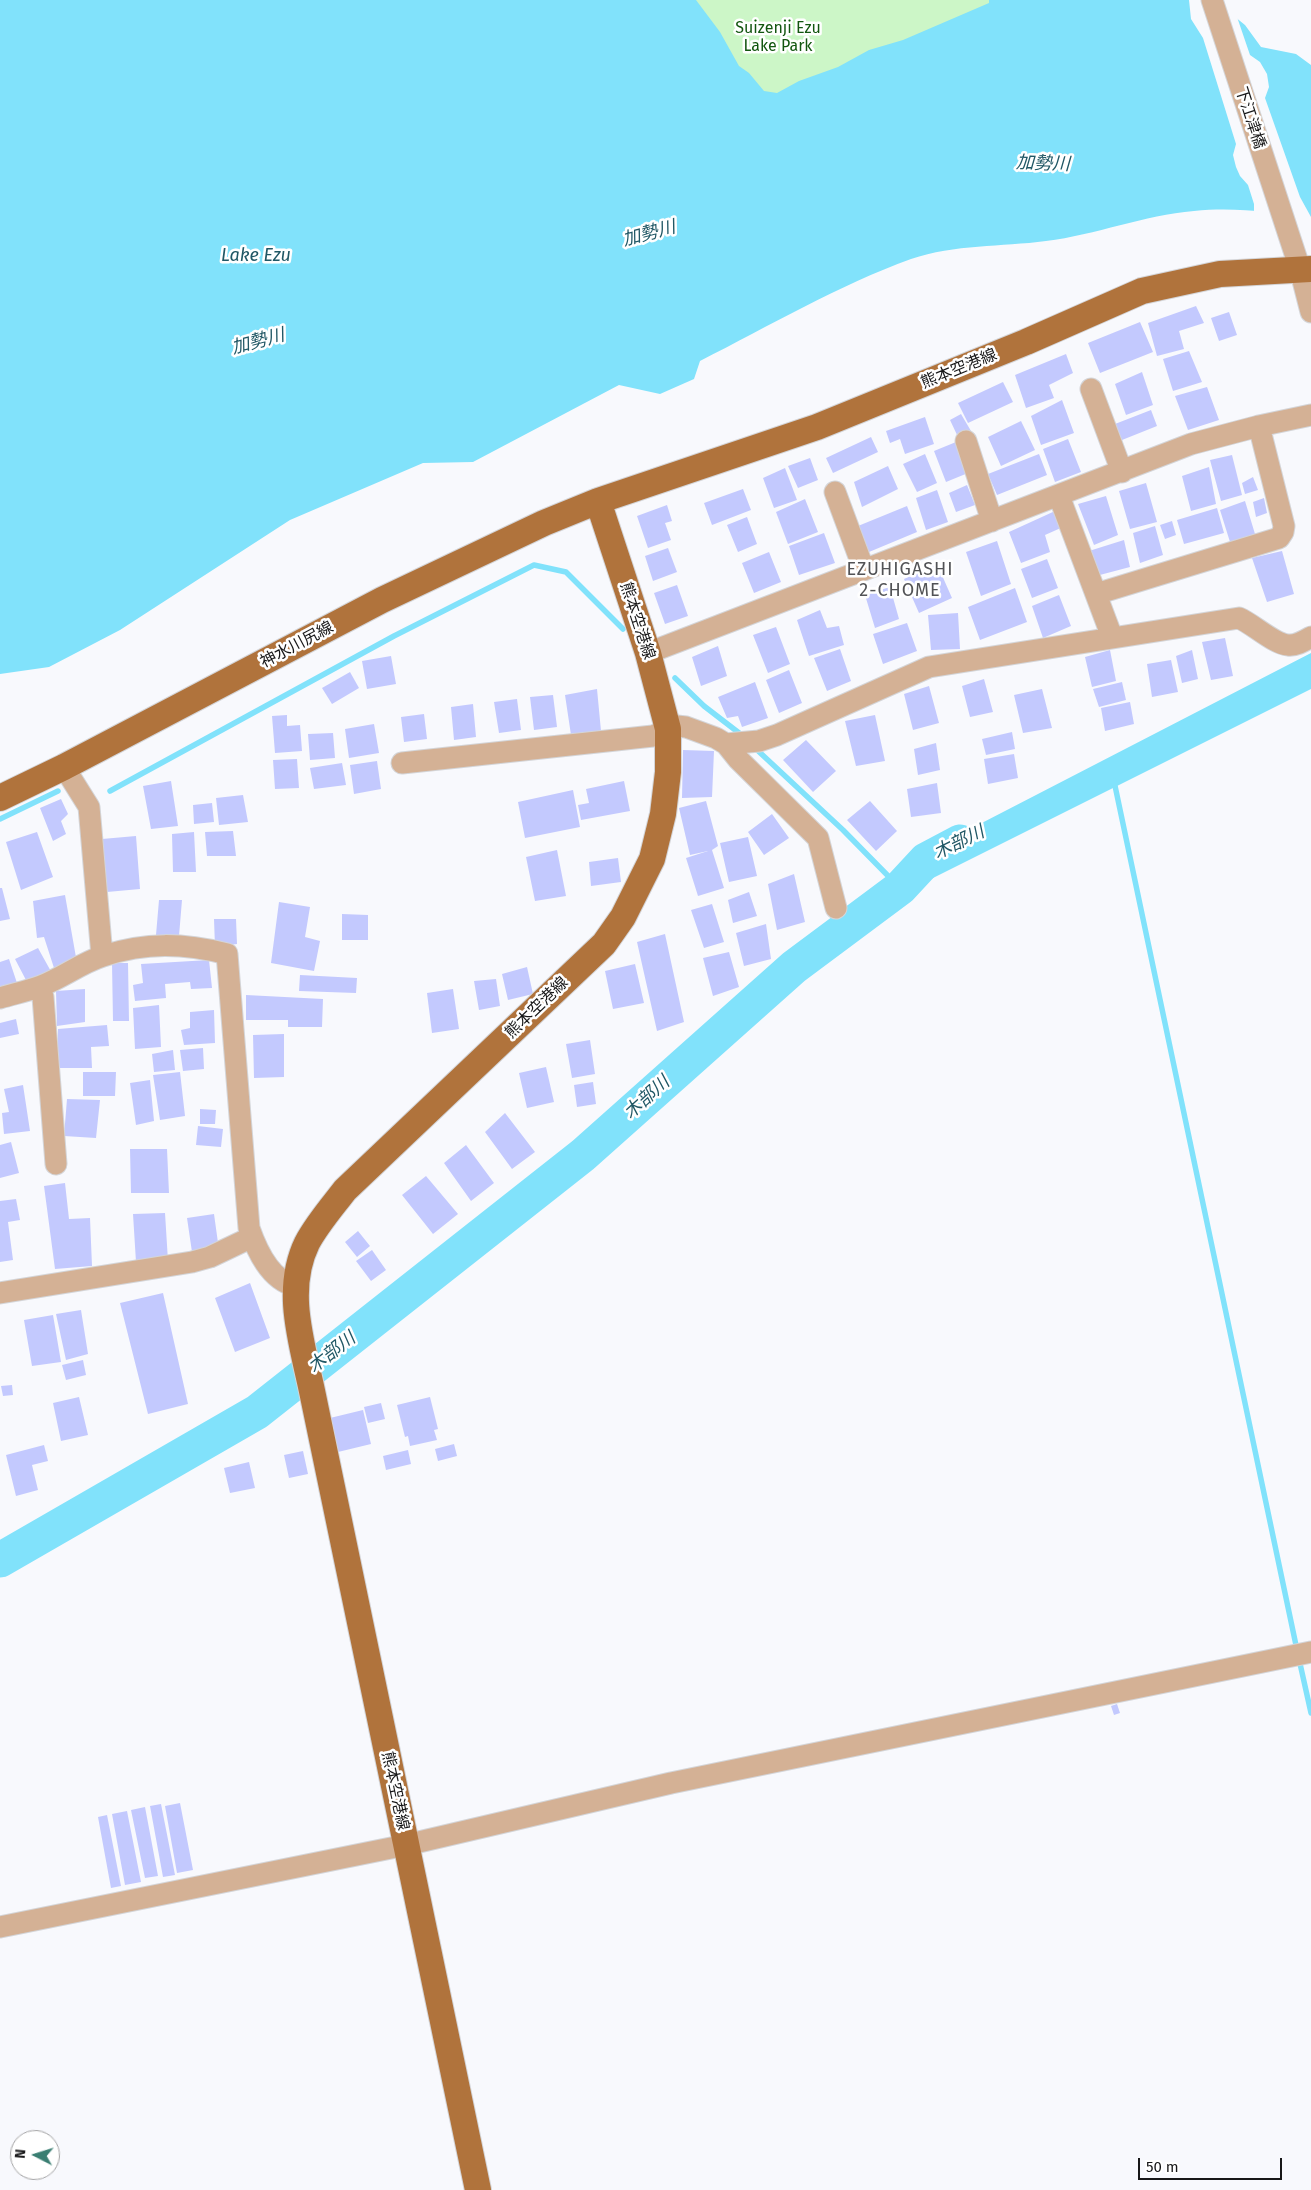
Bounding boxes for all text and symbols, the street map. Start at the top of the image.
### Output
park label: Suizenji Ezu Lake Park [735,19,821,57]
street label: 下江津橋 [1231,85,1269,151]
water label: 加勢川 [1016,152,1070,176]
water label: 加勢川 [620,217,678,251]
water label: Lake Ezu [221,245,291,267]
water label: 加勢川 [229,325,287,359]
street label: 熊本空港線 [918,345,1000,393]
district label: EZUHIGASHI 2-CHOME [845,559,955,602]
street label: 熊本空港線 [616,580,658,662]
street label: 神水川尻線 [257,618,337,672]
water label: 木部川 [930,821,988,865]
street label: 熊本空港線 [502,973,572,1043]
water label: 木部川 [620,1072,674,1124]
water label: 木部川 [304,1328,360,1378]
street label: 熊本空港線 [377,1750,413,1832]
north arrow [10,2130,60,2180]
text: N [12,2148,29,2159]
scale bar [1141,2148,1285,2180]
text: 50 m [1146,2158,1179,2176]

